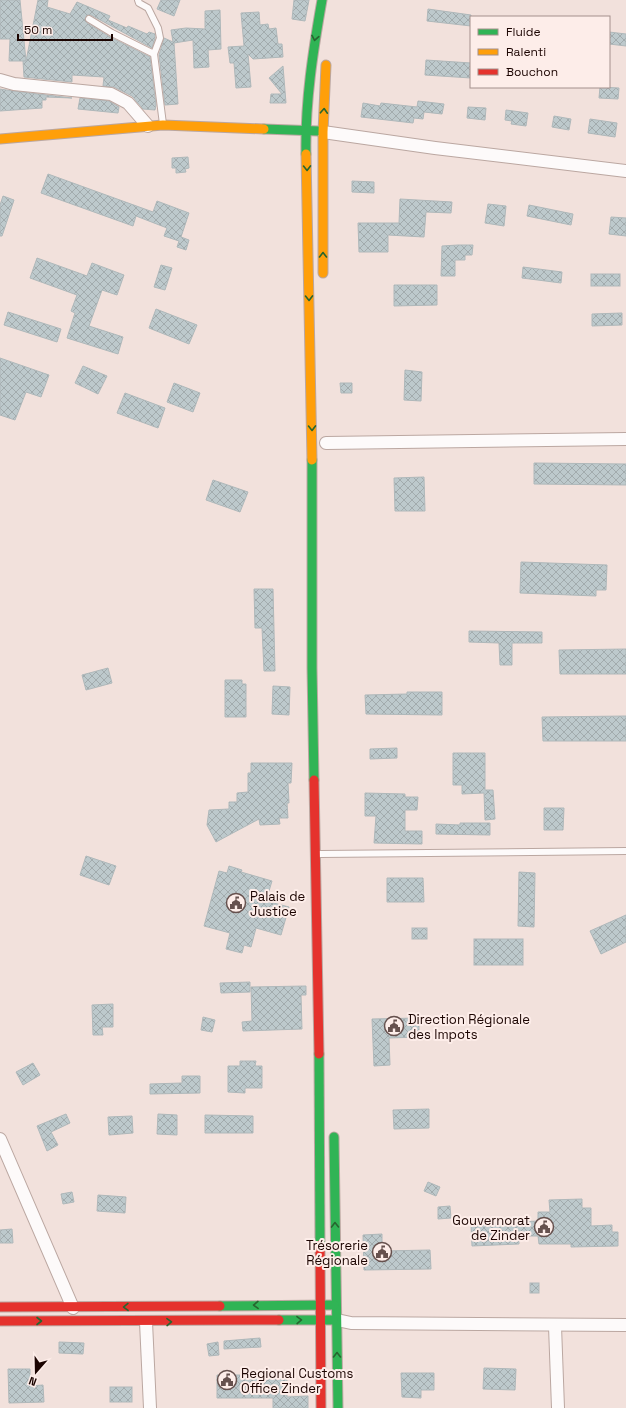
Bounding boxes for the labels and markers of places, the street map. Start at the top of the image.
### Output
place label: Palais de Justice [250,888,305,920]
public building icon: Palais de Justice [225,892,247,914]
place label: Direction Régionale des Impots [408,1011,530,1043]
public building icon: Direction Régionale des Impots [383,1015,405,1037]
place label: Gouvernorat de Zinder [452,1212,530,1244]
public building icon: Gouvernorat de Zinder [533,1216,555,1238]
place label: Trésorerie Régionale [306,1237,368,1269]
public building icon: Trésorerie Régionale [371,1241,393,1263]
place label: Regional Customs Office Zinder [241,1365,353,1397]
public building icon: Regional Customs Office Zinder [216,1369,238,1391]

